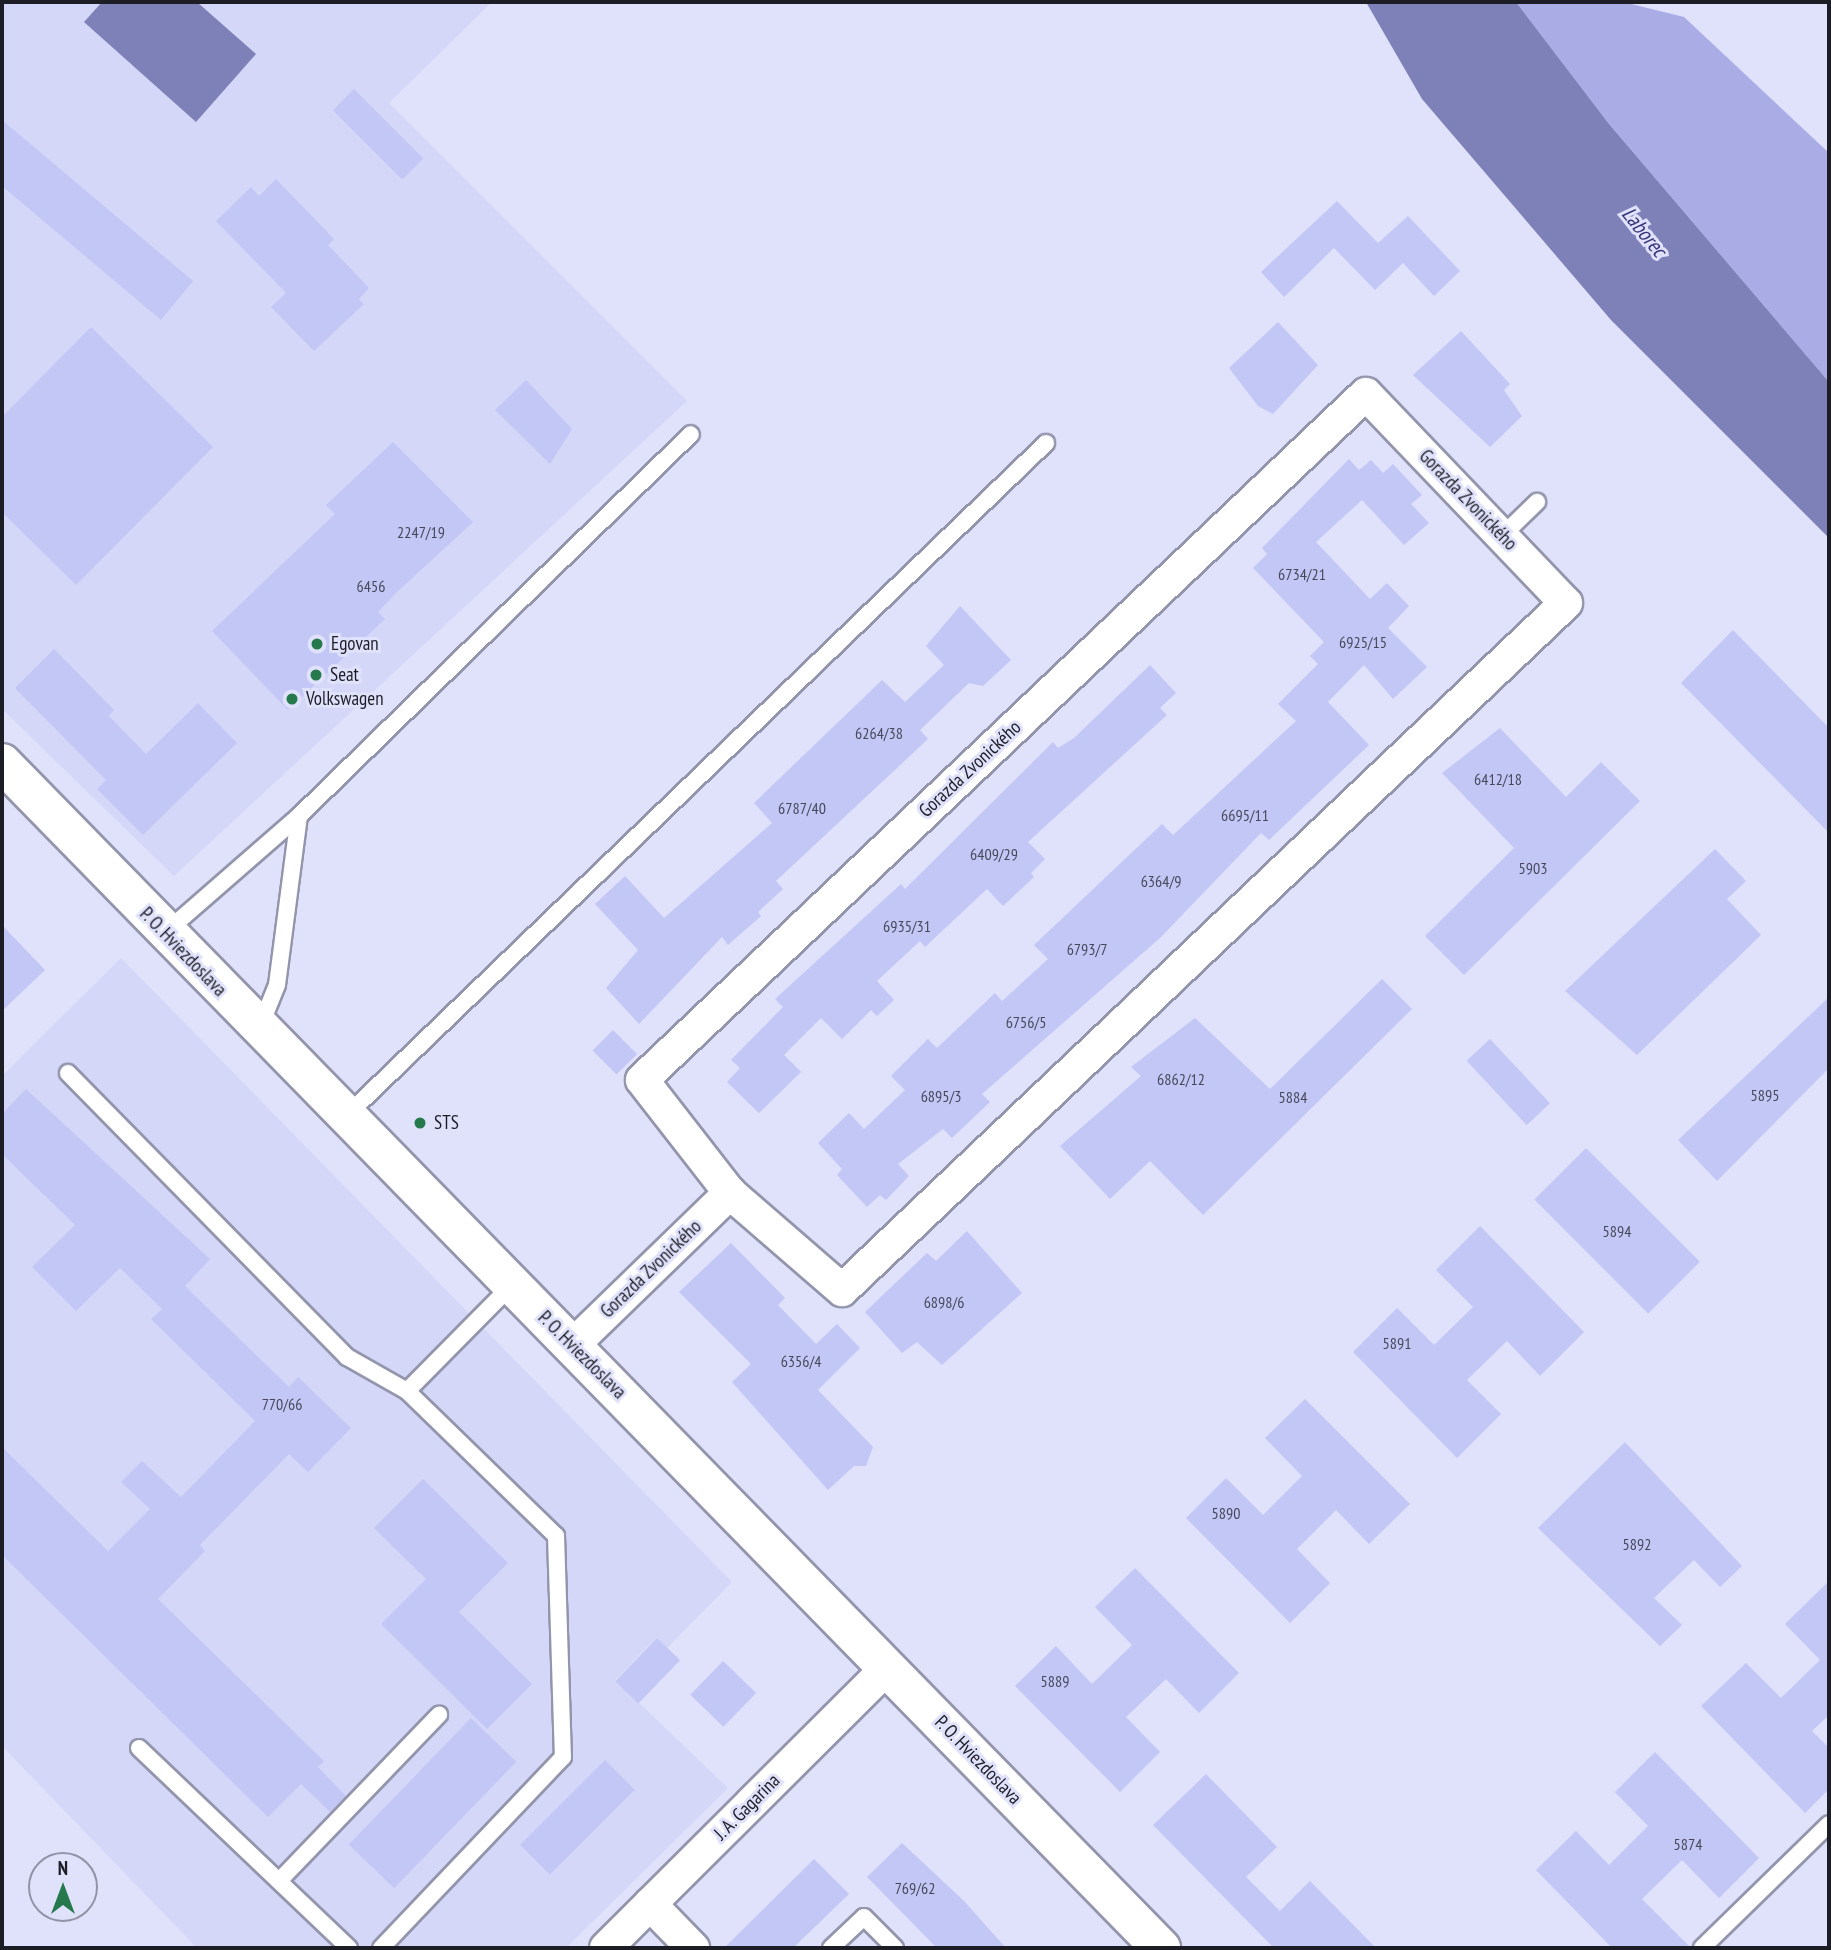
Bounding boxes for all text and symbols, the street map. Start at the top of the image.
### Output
water label: Laborec [1616,202,1672,262]
street label: Gorazda Zvonického [1414,445,1522,555]
house number: 2247/19 [397,522,445,542]
house number: 6734/21 [1278,564,1326,584]
house number: 6456 [357,576,385,596]
house number: 6925/15 [1339,632,1387,652]
place label: Egovan [331,633,379,655]
marker: Egovan [309,636,325,652]
place label: Seat [330,664,359,686]
marker: Seat [308,667,324,683]
place label: Volkswagen [306,688,384,710]
marker: Volkswagen [284,691,300,707]
street label: Gorazda Zvonického [914,716,1026,822]
house number: 6264/38 [855,723,903,743]
house number: 6412/18 [1474,769,1522,789]
house number: 6787/40 [778,798,826,818]
house number: 6695/11 [1221,805,1269,825]
house number: 6409/29 [970,844,1018,864]
house number: 5903 [1519,858,1547,878]
house number: 6364/9 [1141,871,1181,891]
street label: P. O. Hviezdoslava [134,902,232,1002]
house number: 6935/31 [883,916,931,936]
house number: 6793/7 [1067,939,1107,959]
house number: 6756/5 [1006,1012,1046,1032]
house number: 6862/12 [1157,1069,1205,1089]
house number: 5895 [1751,1085,1779,1105]
house number: 6895/3 [921,1086,961,1106]
house number: 5884 [1279,1087,1307,1107]
place label: STS [434,1112,459,1134]
marker: STS [412,1115,428,1131]
street label: Gorazda Zvonického [596,1215,706,1323]
house number: 5894 [1603,1221,1631,1241]
house number: 6898/6 [924,1292,964,1312]
street label: P. O. Hviezdoslava [532,1305,632,1405]
house number: 5891 [1383,1333,1411,1353]
house number: 6356/4 [781,1351,821,1371]
house number: 770/66 [262,1394,302,1414]
house number: 5890 [1212,1503,1240,1523]
house number: 5892 [1623,1534,1651,1554]
house number: 5889 [1041,1671,1069,1691]
street label: P. O. Hviezdoslava [929,1710,1027,1810]
street label: J. A. Gagarina [708,1768,786,1846]
house number: 5874 [1674,1834,1702,1854]
north arrow [28,1852,98,1922]
text: N [58,1856,68,1880]
house number: 769/62 [895,1878,935,1898]

